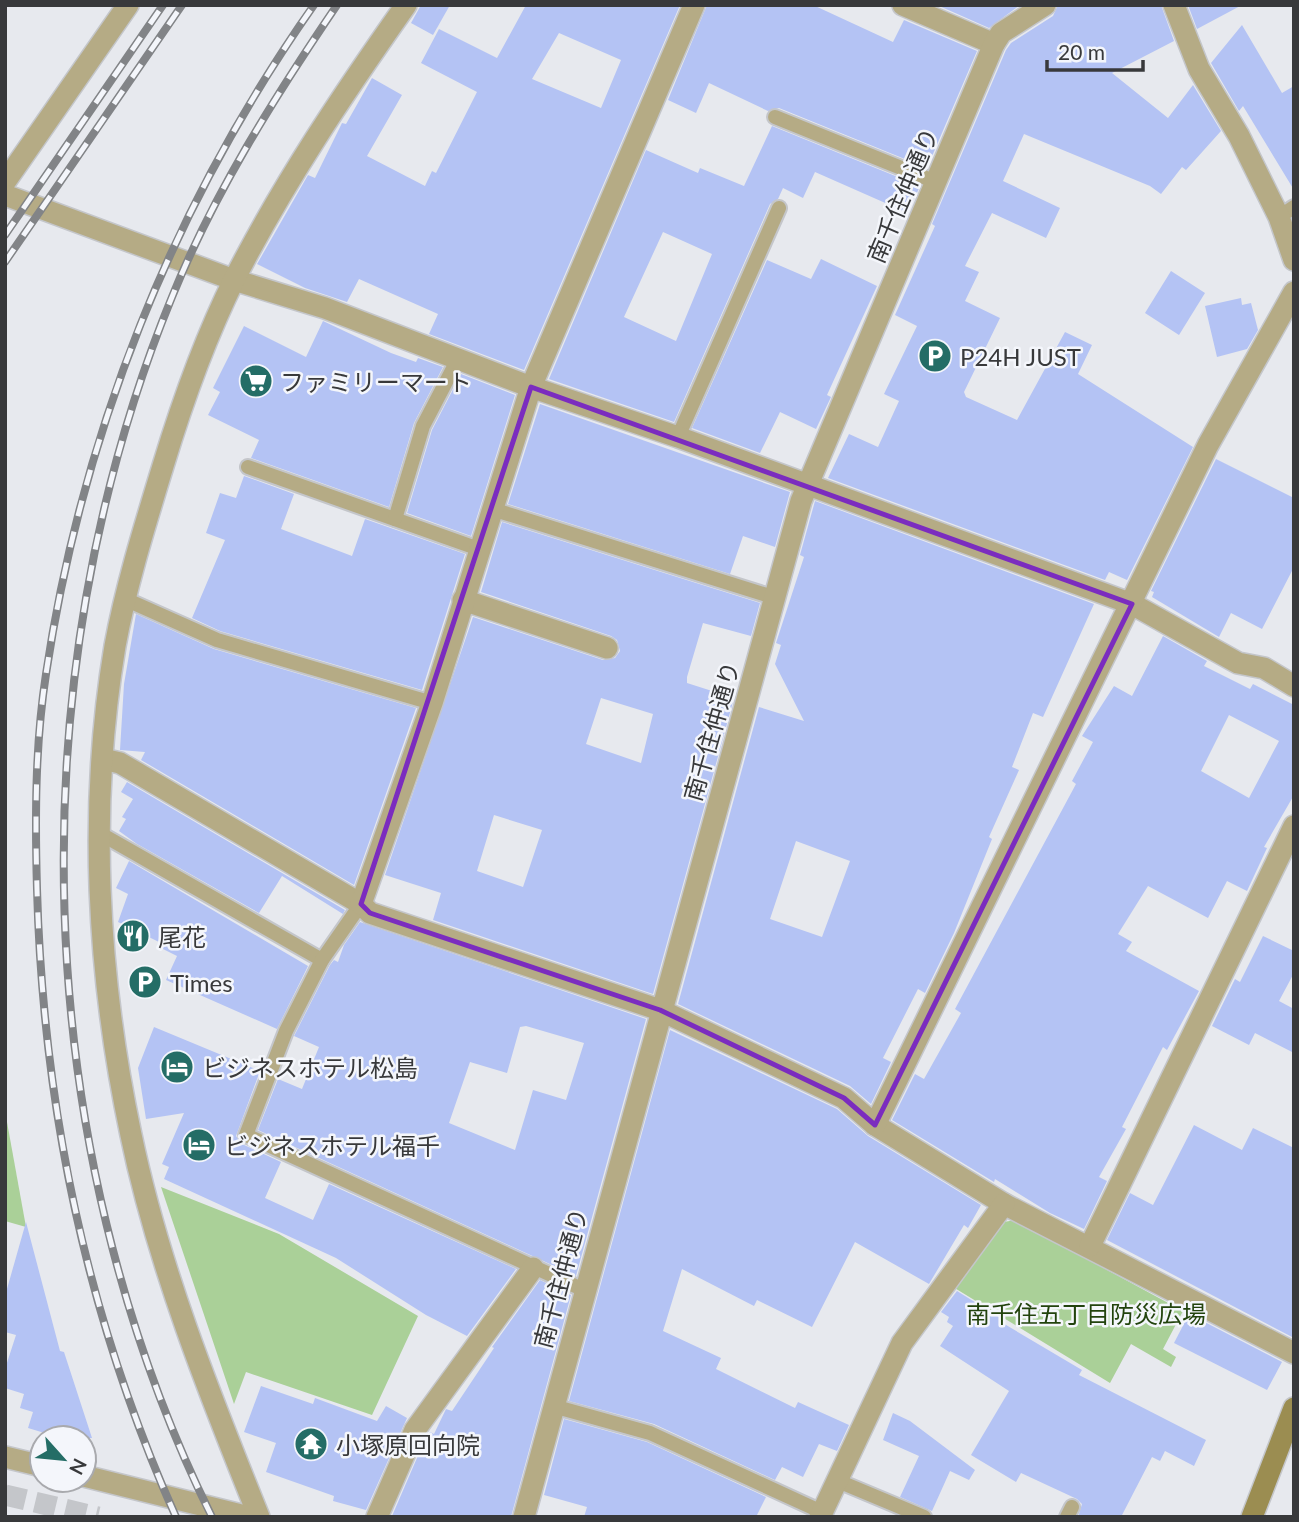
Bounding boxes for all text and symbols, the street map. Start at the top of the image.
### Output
scale bar [1047,28,1143,72]
text: 20 m [1058,39,1105,64]
street label: 南千住仲通り [861,123,943,267]
parking icon: P24H JUST [916,337,954,375]
place label: P24H JUST [960,342,1081,371]
supermarket icon: ファミリーマート [237,362,275,400]
place label: ファミリーマート [280,367,472,396]
street label: 南千住仲通り [677,658,745,804]
restaurant icon: 尾花 [114,917,152,955]
place label: 尾花 [158,922,206,951]
parking icon: Times [126,963,164,1001]
place label: Times [170,968,233,997]
hotel icon: ビジネスホテル松島 [158,1048,196,1086]
place label: ビジネスホテル松島 [202,1053,418,1082]
hotel icon: ビジネスホテル福千 [180,1126,218,1164]
place label: ビジネスホテル福千 [224,1131,440,1160]
street label: 南千住仲通り [527,1205,593,1351]
park label: 南千住五丁目防災広場 [966,1299,1206,1328]
north arrow [28,1424,98,1494]
temple icon: 小塚原回向院 [292,1425,330,1463]
place label: 小塚原回向院 [336,1430,480,1459]
text: N [65,1455,92,1479]

